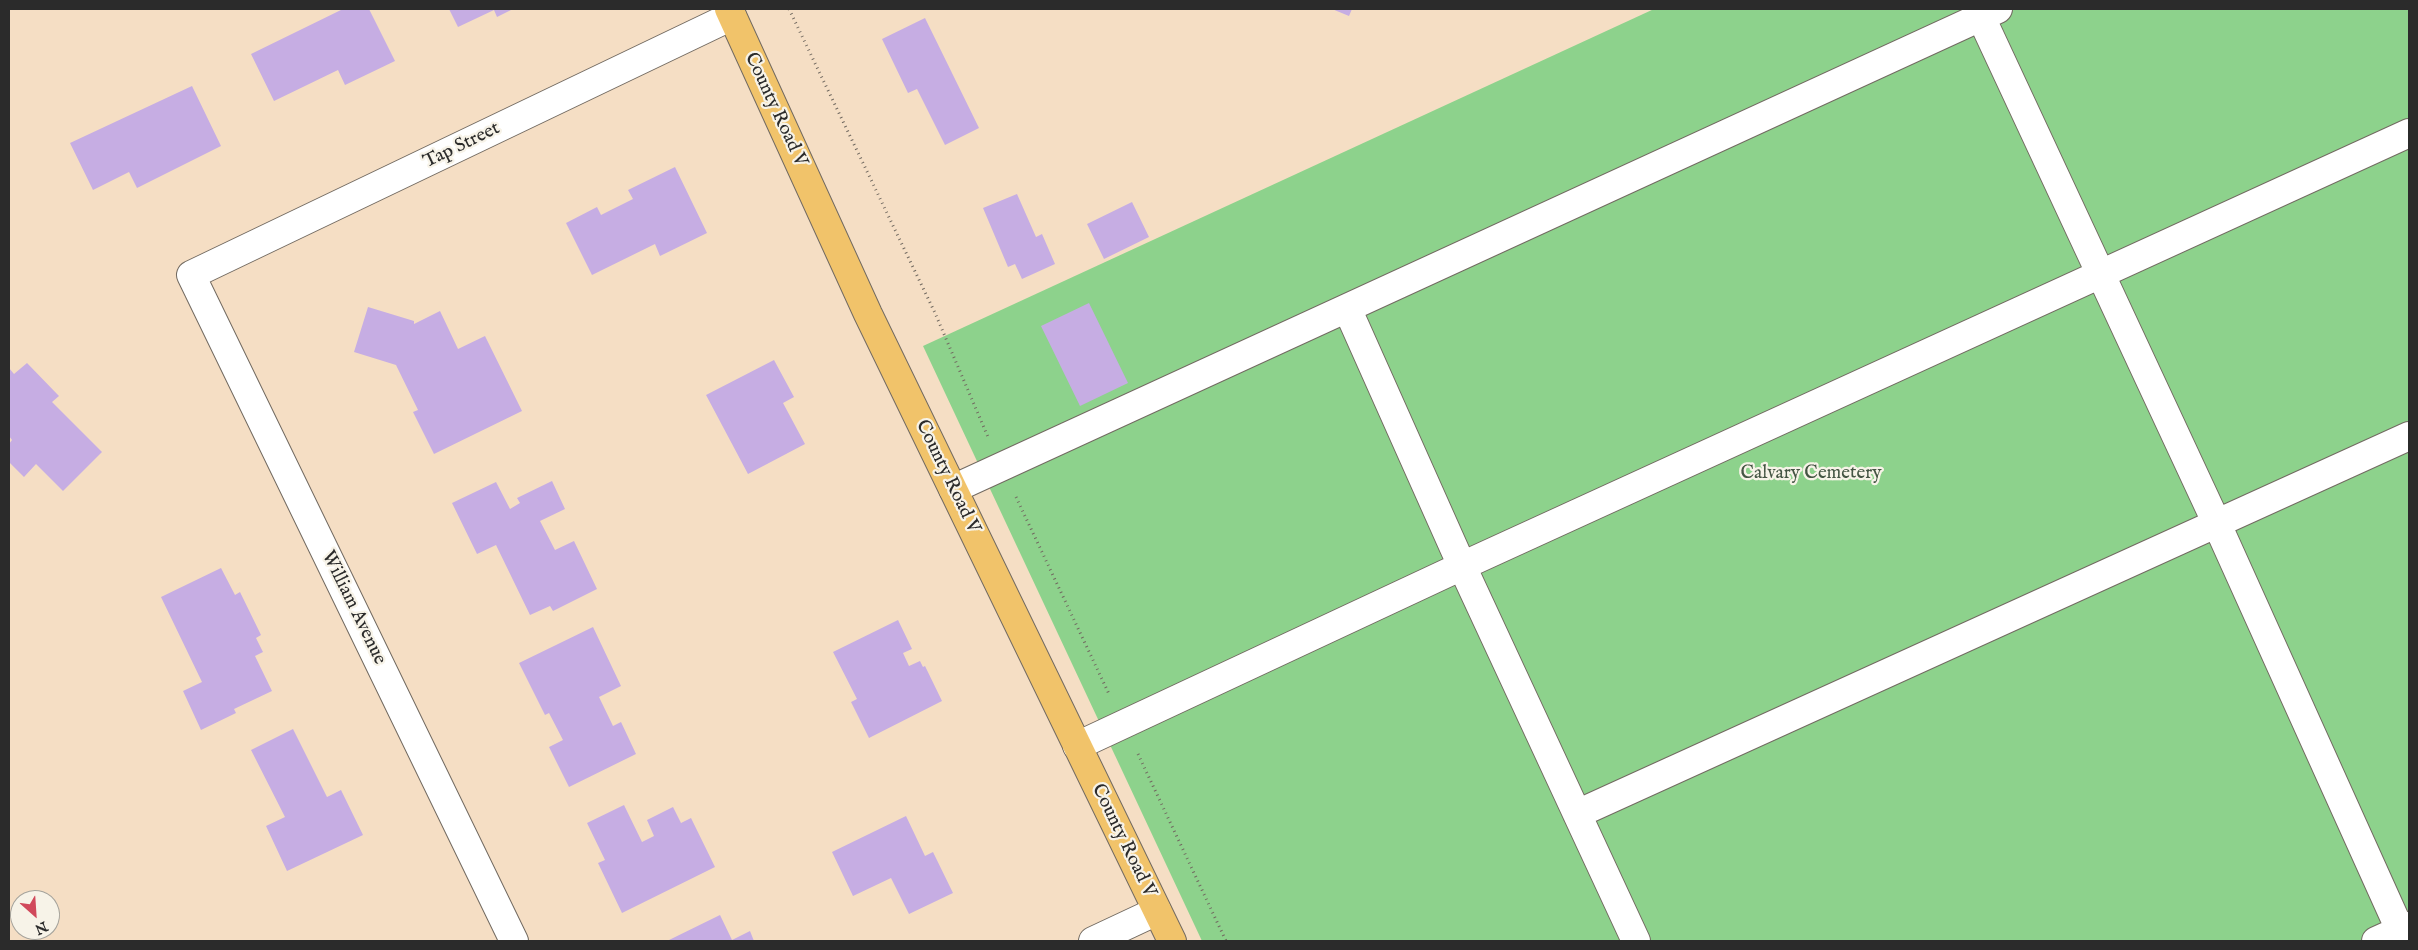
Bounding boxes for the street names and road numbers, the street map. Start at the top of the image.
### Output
street label: County Road V [739,49,811,171]
street label: Tap Street [420,118,504,174]
street label: County Road V [910,417,984,537]
street label: William Avenue [316,547,390,669]
street label: County Road V [1086,781,1160,901]

